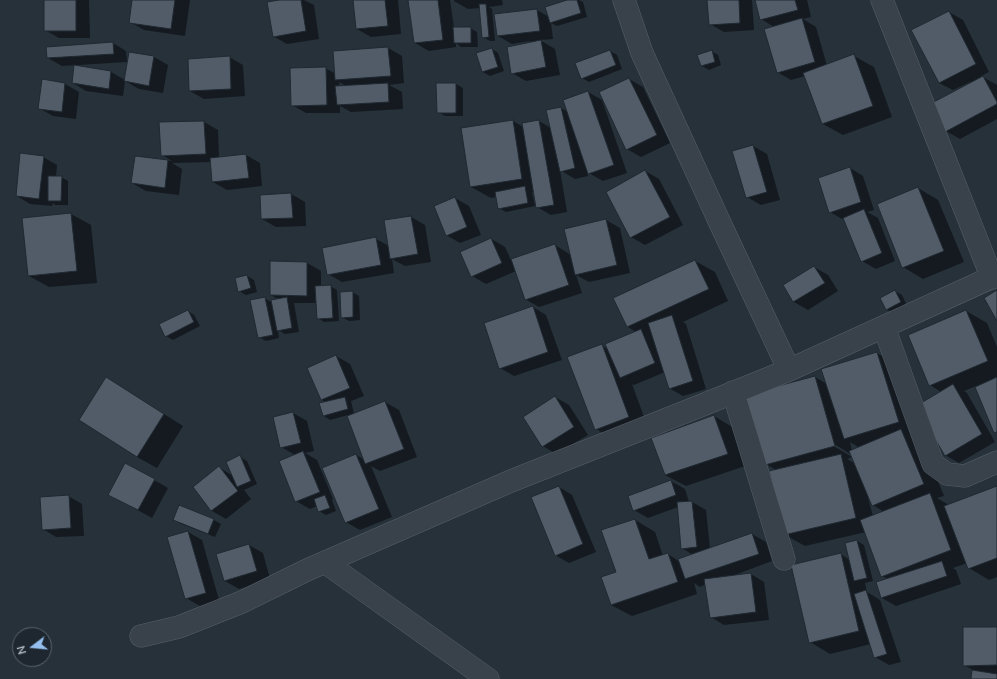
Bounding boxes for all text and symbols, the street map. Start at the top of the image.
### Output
north arrow [12,627,52,667]
text: N [14,644,29,656]

